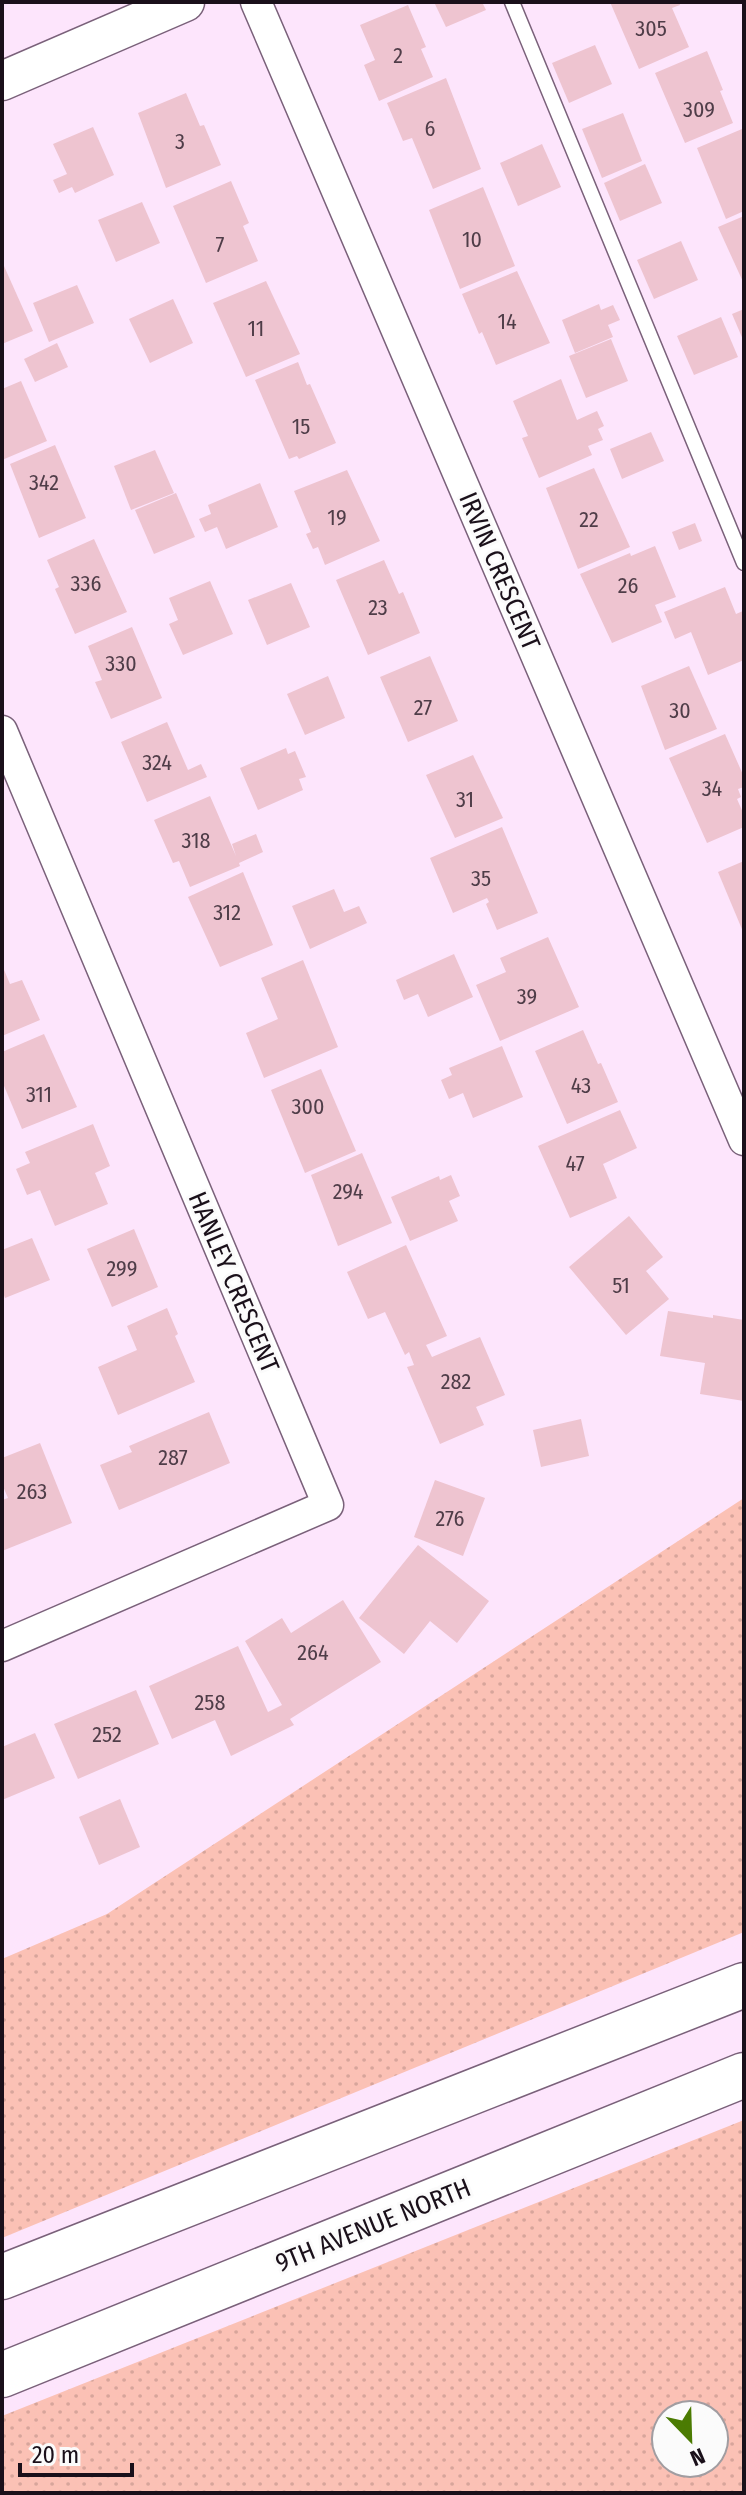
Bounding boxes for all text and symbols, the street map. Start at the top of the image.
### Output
house number: 305 [635,15,667,42]
house number: 2 [393,42,403,69]
house number: 309 [683,96,715,123]
house number: 6 [425,115,436,142]
house number: 3 [175,128,185,155]
house number: 10 [462,226,482,253]
house number: 7 [216,231,225,258]
house number: 14 [497,308,517,335]
house number: 11 [248,315,264,342]
house number: 15 [292,413,310,440]
house number: 342 [29,469,59,496]
street label: IRVIN CRESCENT [452,488,547,655]
house number: 19 [327,504,347,531]
house number: 22 [579,506,599,533]
house number: 336 [71,570,101,597]
house number: 26 [618,572,638,599]
house number: 23 [368,594,388,621]
house number: 330 [105,650,137,677]
house number: 27 [414,694,432,721]
house number: 30 [669,697,691,724]
house number: 324 [142,749,172,776]
house number: 34 [702,775,723,802]
house number: 31 [456,786,474,813]
house number: 318 [182,827,210,854]
house number: 35 [471,865,491,892]
house number: 312 [213,899,241,926]
house number: 39 [517,983,537,1010]
house number: 43 [571,1072,591,1099]
house number: 311 [26,1081,52,1108]
house number: 300 [292,1093,324,1120]
house number: 47 [565,1150,585,1177]
house number: 294 [333,1178,364,1205]
street label: HANLEY CRESCENT [182,1187,286,1377]
house number: 299 [107,1255,137,1282]
house number: 51 [612,1272,630,1299]
house number: 282 [441,1368,471,1395]
house number: 287 [158,1444,188,1471]
house number: 263 [17,1478,47,1505]
house number: 276 [436,1505,465,1532]
house number: 264 [297,1639,329,1666]
house number: 258 [195,1689,225,1716]
house number: 252 [92,1721,122,1748]
street label: 9TH AVENUE NORTH [271,2172,475,2279]
north arrow [650,2399,730,2479]
scale bar [20,2427,132,2477]
text: 20 m [32,2441,79,2469]
text: N [686,2442,709,2472]

